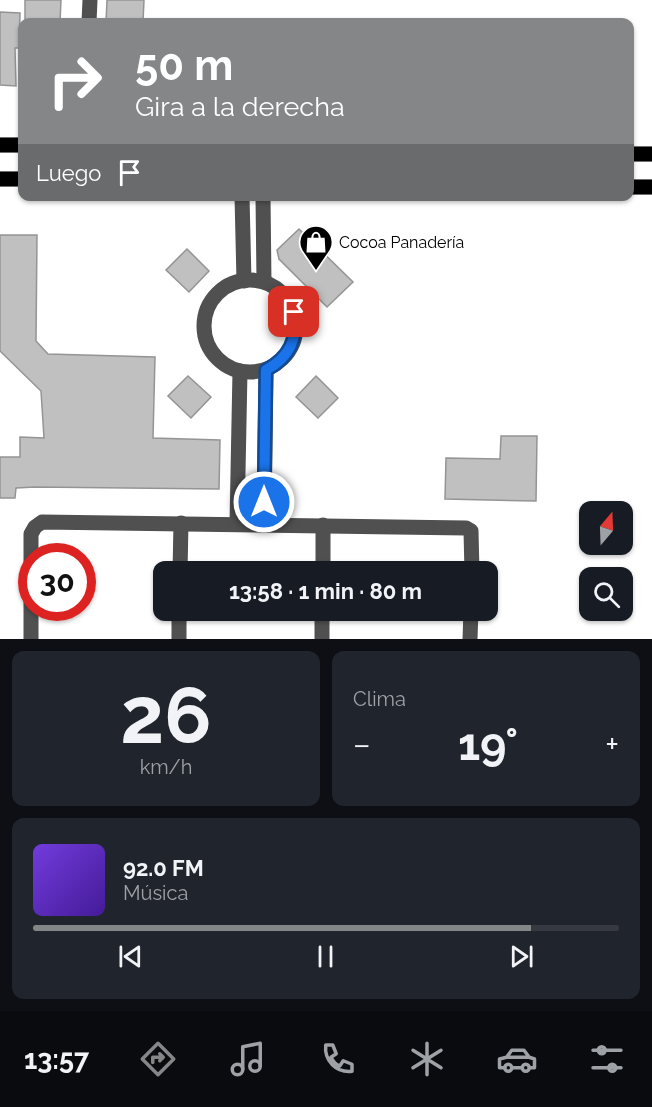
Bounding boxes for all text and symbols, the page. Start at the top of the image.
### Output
text: 50 m [135,41,233,90]
icon: right [36,42,114,120]
text: Gira a la derecha [135,91,345,122]
icon: arrive [113,156,146,189]
text: Luego [36,160,101,186]
shop icon: Cocoa Panadería [298,224,334,271]
place label: Cocoa Panadería [339,233,464,252]
pin [268,286,319,337]
icon: arrive [277,295,310,328]
position arrow [232,470,296,534]
north arrow [579,501,633,555]
map controls [579,501,633,621]
speed limit sign: 30 [18,543,96,621]
button: search [579,567,633,621]
text: 13:58 · 1 min · 80 m [229,578,422,604]
text: 26 [120,670,212,761]
text: Clima [353,687,406,711]
text: 19° [458,718,518,771]
text: − [353,725,371,764]
text: + [605,725,619,764]
text: km/h [140,755,192,779]
text: 92.0 FM [123,855,204,881]
text: Música [123,881,188,905]
icon: previous [114,940,147,973]
icon: pause [309,940,342,973]
icon: next [505,940,538,973]
icon: directions [137,1038,179,1080]
icon: music [227,1038,269,1080]
icon: phone [317,1038,359,1080]
icon: climate [406,1038,448,1080]
icon: car [496,1038,538,1080]
icon: filters [586,1038,628,1080]
text: 13:57 [24,1044,89,1075]

